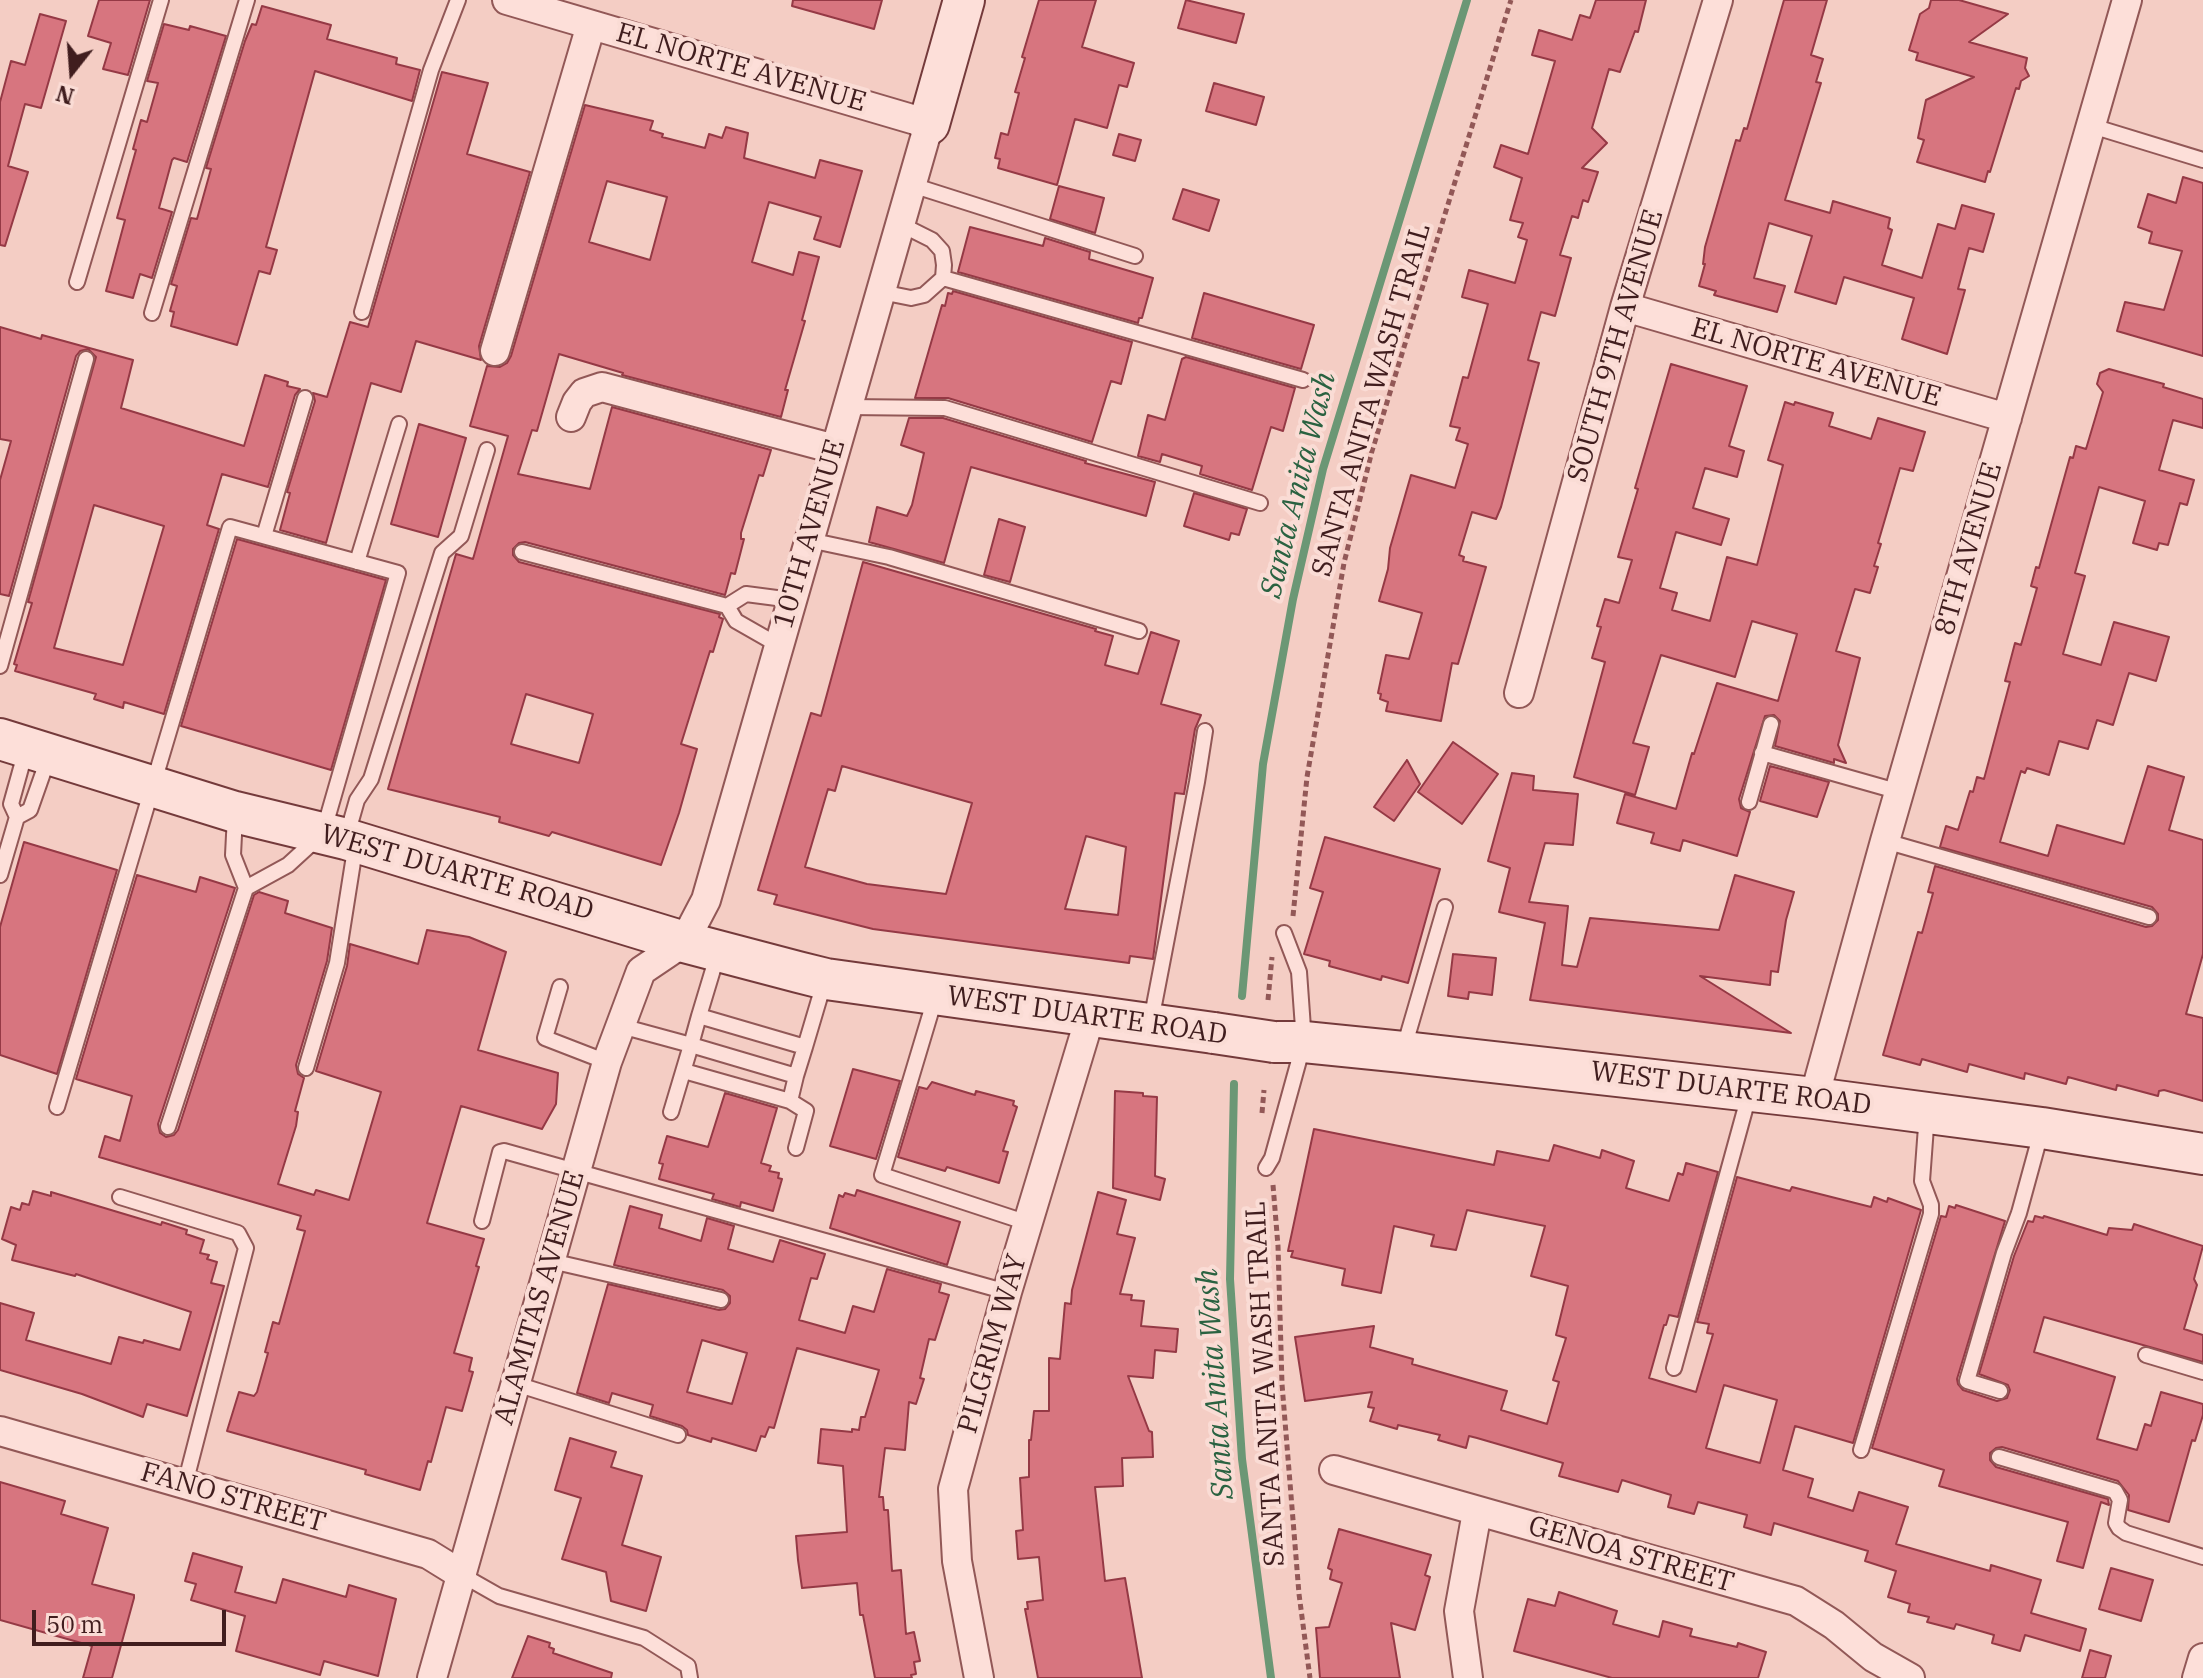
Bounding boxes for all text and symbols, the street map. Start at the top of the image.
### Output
street label: EL NORTE AVENUE [612,16,870,120]
north arrow [32,32,112,112]
text: N [52,79,77,112]
street label: SOUTH 9TH AVENUE [1561,206,1671,486]
street label: SANTA ANITA WASH TRAIL [1305,220,1439,580]
street label: EL NORTE AVENUE [1687,311,1945,415]
water label: Santa Anita Wash [1254,369,1344,601]
street label: 10TH AVENUE [767,436,853,632]
street label: 8TH AVENUE [1928,459,2010,639]
street label: WEST DUARTE ROAD [317,818,597,928]
street label: WEST DUARTE ROAD [945,980,1229,1052]
street label: WEST DUARTE ROAD [1589,1055,1873,1123]
street label: ALAMITAS AVENUE [488,1167,592,1429]
street label: SANTA ANITA WASH TRAIL [1240,1200,1292,1568]
street label: PILGRIM WAY [951,1251,1035,1437]
water label: Santa Anita Wash [1190,1267,1242,1501]
street label: FANO STREET [137,1456,329,1540]
street label: GENOA STREET [1524,1510,1738,1600]
scale bar [36,1594,230,1644]
text: 50 m [46,1608,103,1640]

